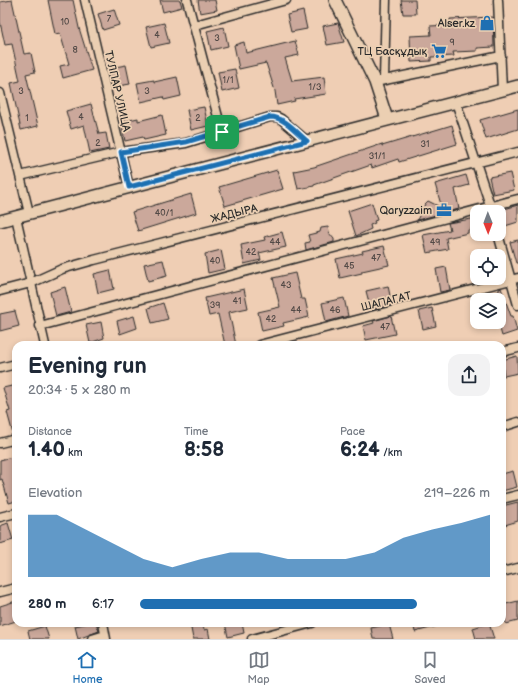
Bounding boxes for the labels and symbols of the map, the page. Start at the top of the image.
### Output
house number: 7 [107,14,112,25]
shop icon: Alser.kz [478,14,496,32]
house number: 10 [61,17,69,28]
place label: Alser.kz [438,17,476,30]
house number: 4 [154,30,160,41]
house number: 3 [214,33,220,44]
house number: 9 [449,37,455,48]
supermarket icon: ТЦ Басқұдық [430,42,448,60]
house number: 8 [72,45,78,56]
place label: ТЦ Басқұдық [357,45,428,58]
street label: ТУЛПАР УЛИЦА [102,49,133,133]
house number: 1/1 [222,75,234,86]
house number: 1/3 [308,82,322,93]
house number: 3 [18,86,24,97]
house number: 3 [144,86,150,97]
house number: 4 [78,112,84,123]
house number: 1 [25,113,29,124]
house number: 2 [195,113,201,124]
pin [205,115,239,149]
house number: 2 [95,138,101,149]
house number: 31 [420,139,430,150]
house number: 31/1 [369,151,385,162]
street label: ЖАДЫРА [209,201,259,226]
office icon: Qaryzzaim [435,201,453,219]
place label: Qaryzzaim [379,204,432,217]
north arrow [470,205,506,241]
house number: 40/1 [155,208,173,219]
house number: 44 [270,237,281,248]
house number: 49 [430,237,440,248]
house number: 42 [246,247,257,258]
house number: 47 [371,253,382,264]
house number: 40 [210,256,220,267]
house number: 45 [344,261,354,272]
house number: 43 [280,280,292,291]
street label: ШАПАГАТ [360,289,413,314]
house number: 41 [233,296,241,307]
house number: 39 [210,300,220,311]
house number: 44 [291,305,302,316]
house number: 46 [330,305,341,316]
house number: 42 [266,314,277,325]
house number: 47 [380,322,391,333]

